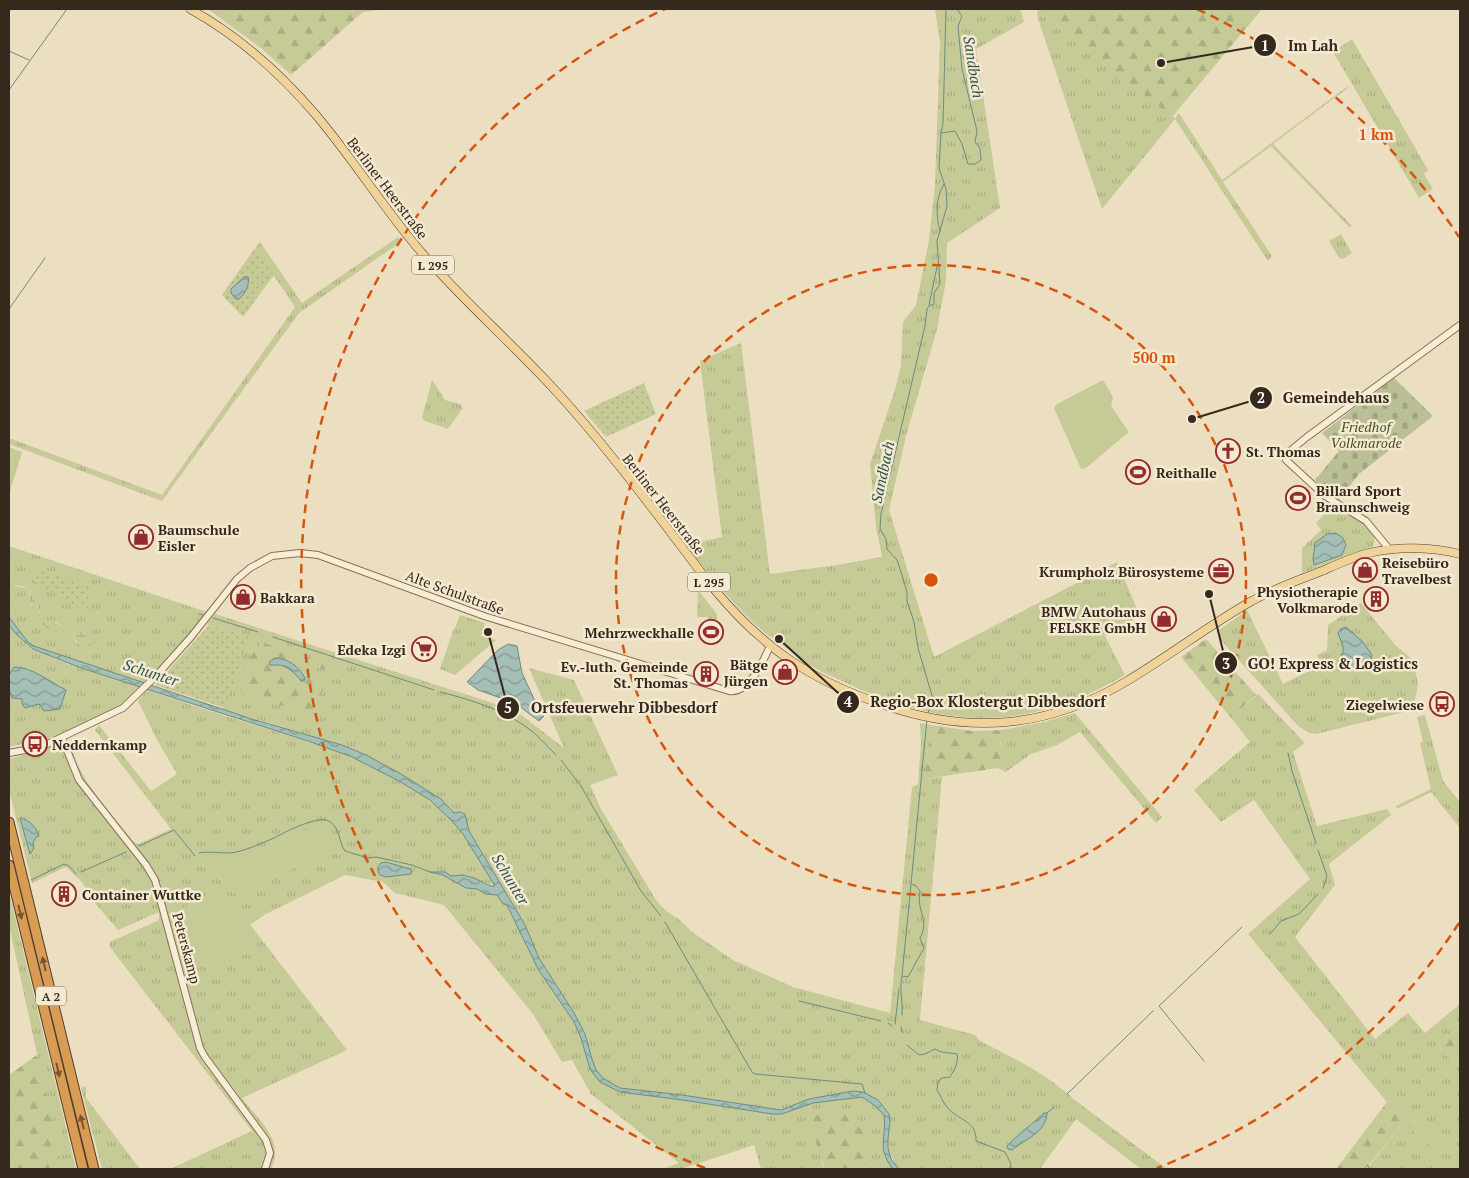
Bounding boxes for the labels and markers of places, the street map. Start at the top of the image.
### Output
callout: Im Lah [1253,30,1348,60]
callout: Gemeindehaus [1248,383,1399,413]
church icon: St. Thomas [1215,438,1241,464]
place label: St. Thomas [1246,442,1321,461]
sports icon: Reithalle [1125,459,1151,485]
place label: Reithalle [1156,463,1217,482]
place label: Billard Sport Braunschweig [1316,481,1411,516]
sports icon: Billard Sport Braunschweig [1285,485,1311,511]
place label: Baumschule Eisler [158,520,240,555]
shop icon: Baumschule Eisler [128,524,154,550]
place label: Reisebüro Travelbest [1382,553,1452,588]
shop icon: Reisebüro Travelbest [1352,557,1378,583]
office icon: Krumpholz Bürosysteme [1208,558,1234,584]
place label: Krumpholz Bürosysteme [1039,562,1204,581]
centre of rings [922,571,940,589]
place label: Physiotherapie Volkmarode [1257,582,1358,617]
shop icon: Bakkara [230,584,256,610]
building icon: Physiotherapie Volkmarode [1363,586,1389,612]
place label: Bakkara [260,588,315,607]
place label: BMW Autohaus FELSKE GmbH [1041,602,1146,637]
shop icon: BMW Autohaus FELSKE GmbH [1151,606,1177,632]
sports icon: Mehrzweckhalle [698,619,724,645]
place label: Mehrzweckhalle [585,623,694,642]
supermarket icon: Edeka Izgi [411,636,437,662]
place label: Edeka Izgi [337,640,406,659]
callout: GO! Express & Logistics [1213,648,1428,678]
place label: Bätge Jürgen [724,655,768,690]
place label: Ev.-luth. Gemeinde St. Thomas [561,657,688,692]
shop icon: Bätge Jürgen [772,659,798,685]
building icon: Ev.-luth. Gemeinde St. Thomas [693,661,719,687]
callout: Regio-Box Klostergut Dibbesdorf [835,687,1116,717]
bus stop icon: Ziegelwiese [1429,691,1455,717]
callout: Ortsfeuerwehr Dibbesdorf [496,693,727,723]
place label: Ziegelwiese [1346,695,1424,714]
bus stop icon: Neddernkamp [22,731,48,757]
place label: Neddernkamp [52,735,147,754]
building icon: Container Wuttke [51,881,77,907]
place label: Container Wuttke [82,885,202,904]

